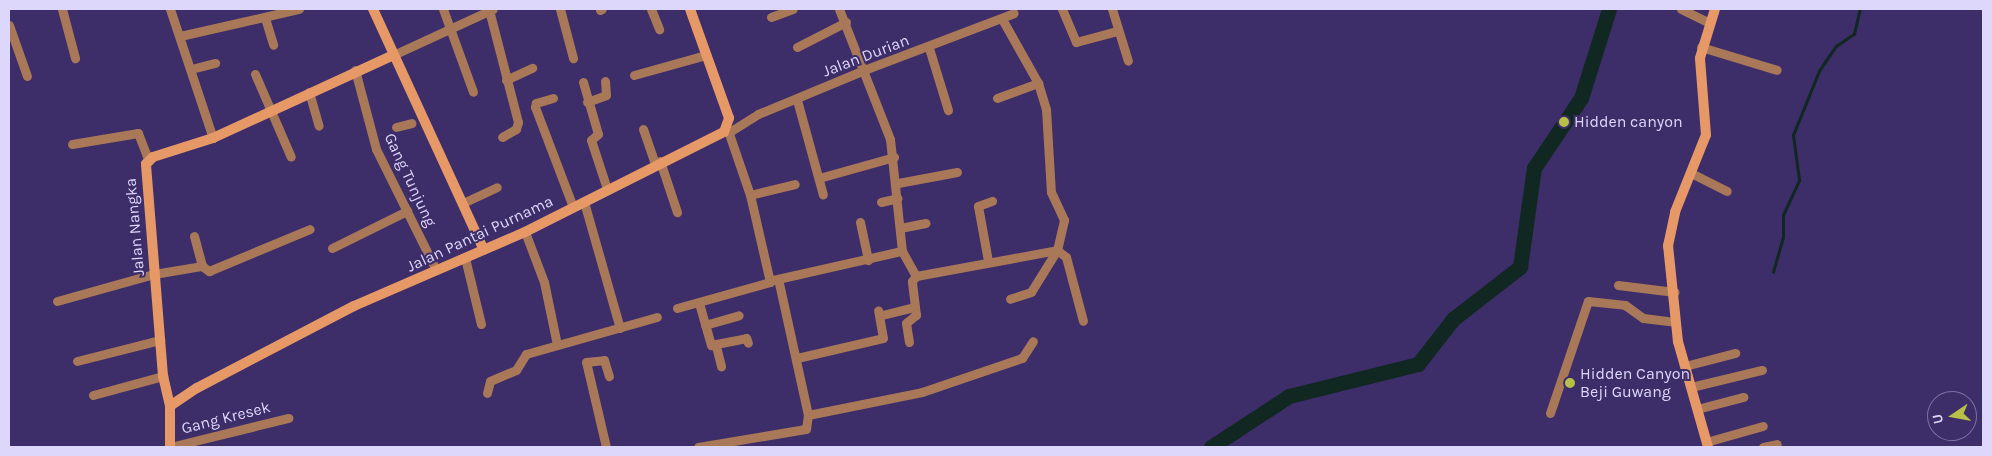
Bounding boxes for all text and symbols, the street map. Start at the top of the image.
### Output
street label: Jalan Durian [820,31,912,81]
place label: Hidden canyon [1574,112,1683,132]
marker: Hidden canyon [1558,116,1570,128]
street label: Gang Tunjung [380,130,440,230]
street label: Jalan Nangka [121,177,149,277]
street label: Jalan Pantai Purnama [404,192,556,276]
place label: Hidden Canyon Beji Guwang [1580,364,1690,402]
marker: Hidden Canyon Beji Guwang [1564,377,1576,389]
north arrow [1927,391,1977,441]
street label: Gang Kresek [180,398,272,438]
text: U [1928,413,1947,426]

